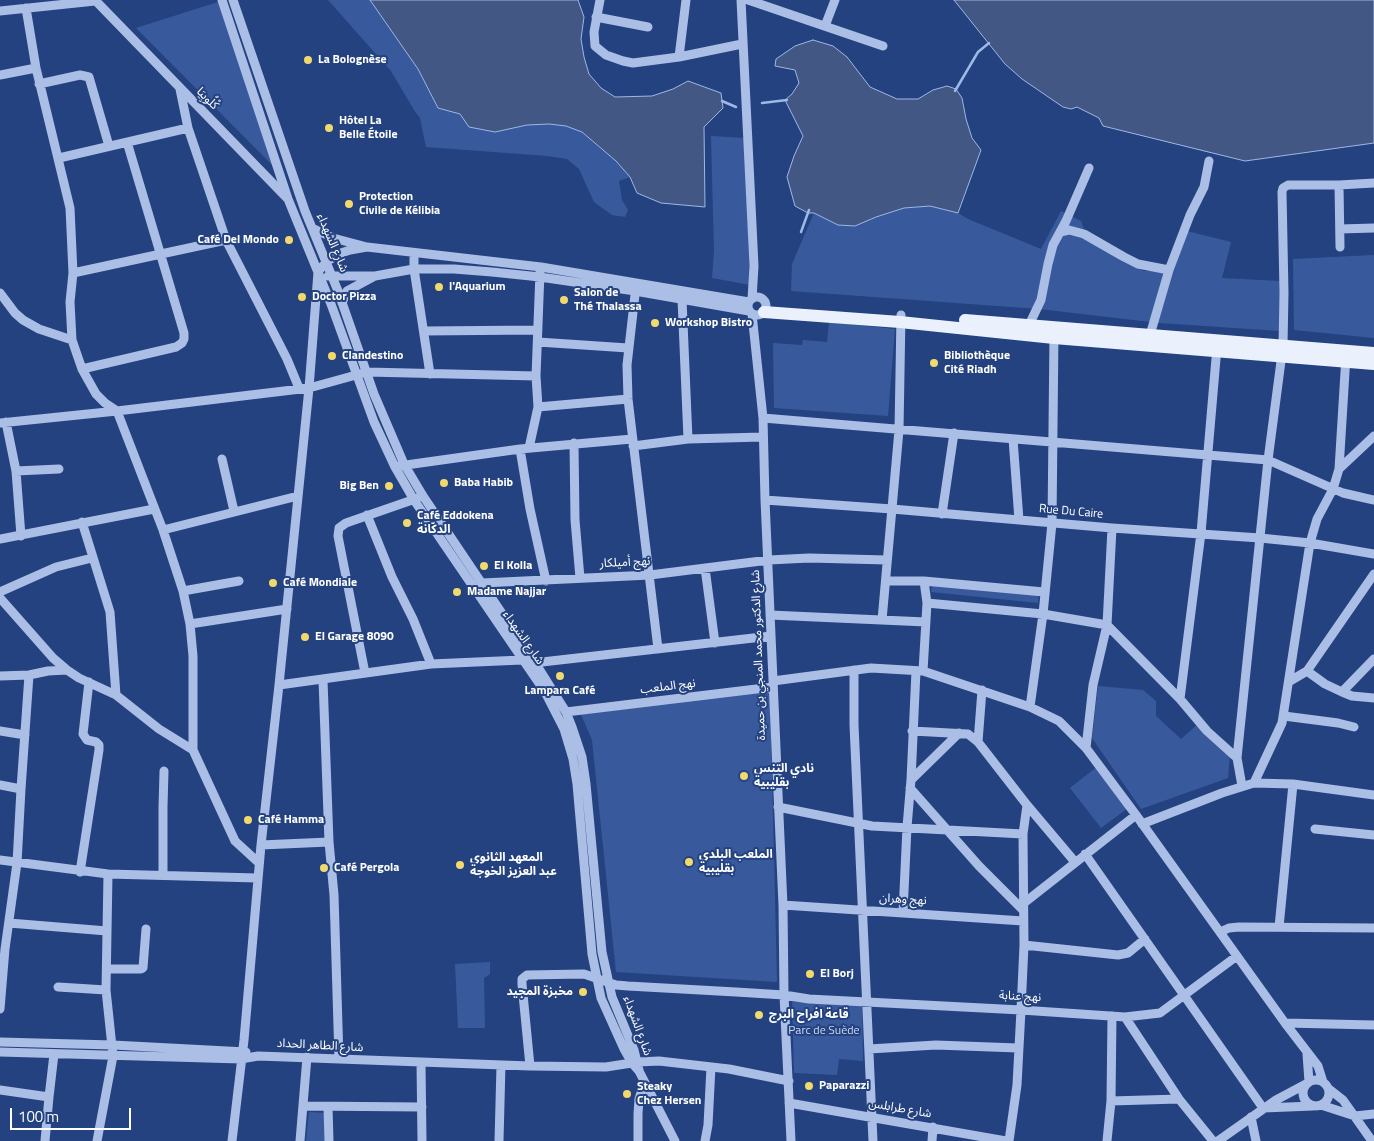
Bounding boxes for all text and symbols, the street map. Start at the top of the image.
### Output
place label: La Bolognèse [318,53,387,67]
marker: La Bolognèse [302,54,314,66]
street label: كْلُوبِيَا [193,85,221,113]
place label: Hôtel La Belle Étoile [339,114,398,142]
marker: Hôtel La Belle Étoile [323,122,335,134]
place label: Protection Civile de Kélibia [359,190,440,218]
marker: Protection Civile de Kélibia [343,198,355,210]
street label: شارع الشهداء [313,211,351,275]
place label: Café Del Mondo [197,233,279,247]
marker: Café Del Mondo [283,234,295,246]
place label: l'Aquarium [449,280,505,294]
marker: l'Aquarium [433,281,445,293]
place label: Salon de Thé Thalassa [574,286,642,314]
place label: Doctor Pizza [312,290,376,304]
marker: Doctor Pizza [296,291,308,303]
marker: Salon de Thé Thalassa [558,294,570,306]
place label: Workshop Bistro [665,316,752,330]
marker: Workshop Bistro [649,317,661,329]
place label: Clandestino [342,349,403,363]
place label: Bibliothèque Cité Riadh [944,349,1010,377]
marker: Clandestino [326,350,338,362]
marker: Bibliothèque Cité Riadh [928,357,940,369]
place label: Baba Habib [454,476,513,490]
marker: Baba Habib [438,477,450,489]
place label: Big Ben [339,479,379,493]
marker: Big Ben [383,480,395,492]
street label: Rue Du Caire [1038,502,1104,522]
place label: Café Eddokena الدكّانة [417,509,494,537]
marker: Café Eddokena الدكّانة [401,517,413,529]
street label: نهج أميلكار [599,554,651,572]
place label: El Kolla [494,559,532,573]
marker: El Kolla [478,560,490,572]
street label: شارع الدكتور محمد المنجي بن حميدة [749,569,769,741]
place label: Café Mondiale [283,576,357,590]
marker: Café Mondiale [267,577,279,589]
place label: Madame Najjar [467,585,546,599]
marker: Madame Najjar [451,586,463,598]
street label: شارع الشهداء [499,608,547,668]
place label: El Garage 8090 [315,630,394,644]
marker: El Garage 8090 [299,631,311,643]
marker: Lampara Café [554,670,566,682]
street label: نهج الملعب [640,676,696,698]
place label: Lampara Café [525,684,595,698]
place label: نادي التنس بقليبية [754,762,814,790]
marker: نادي التنس بقليبية [738,770,750,782]
place label: Café Hamma [258,813,324,827]
marker: Café Hamma [242,814,254,826]
place label: الملعب البلدي بقليبية [699,848,773,876]
place label: المعهد الثانوي عبد العزيز الخوجة [470,851,557,879]
marker: الملعب البلدي بقليبية [683,856,695,868]
marker: المعهد الثانوي عبد العزيز الخوجة [454,859,466,871]
place label: Café Pergola [334,861,399,875]
marker: Café Pergola [318,862,330,874]
street label: نهج وهران [879,892,927,908]
place label: El Borj [820,967,854,981]
marker: El Borj [804,968,816,980]
place label: مخبزة المجيد [506,985,573,999]
marker: مخبزة المجيد [577,986,589,998]
street label: نهج عنابة [998,989,1042,1005]
street label: شارع الشهداء [620,994,654,1058]
place label: قاعة افراح البرج [769,1008,849,1022]
marker: قاعة افراح البرج [753,1009,765,1021]
park label: Parc de Suède [788,1024,860,1038]
street label: شارع الطاهر الحداد [276,1037,364,1055]
place label: Paparazzi [819,1079,869,1093]
place label: Steaky Chez Hersen [637,1080,701,1108]
marker: Paparazzi [803,1080,815,1092]
marker: Steaky Chez Hersen [621,1088,633,1100]
street label: شارع طرابلس [867,1096,933,1122]
scale bar [12,1098,134,1130]
text: 100 m [18,1105,59,1128]

